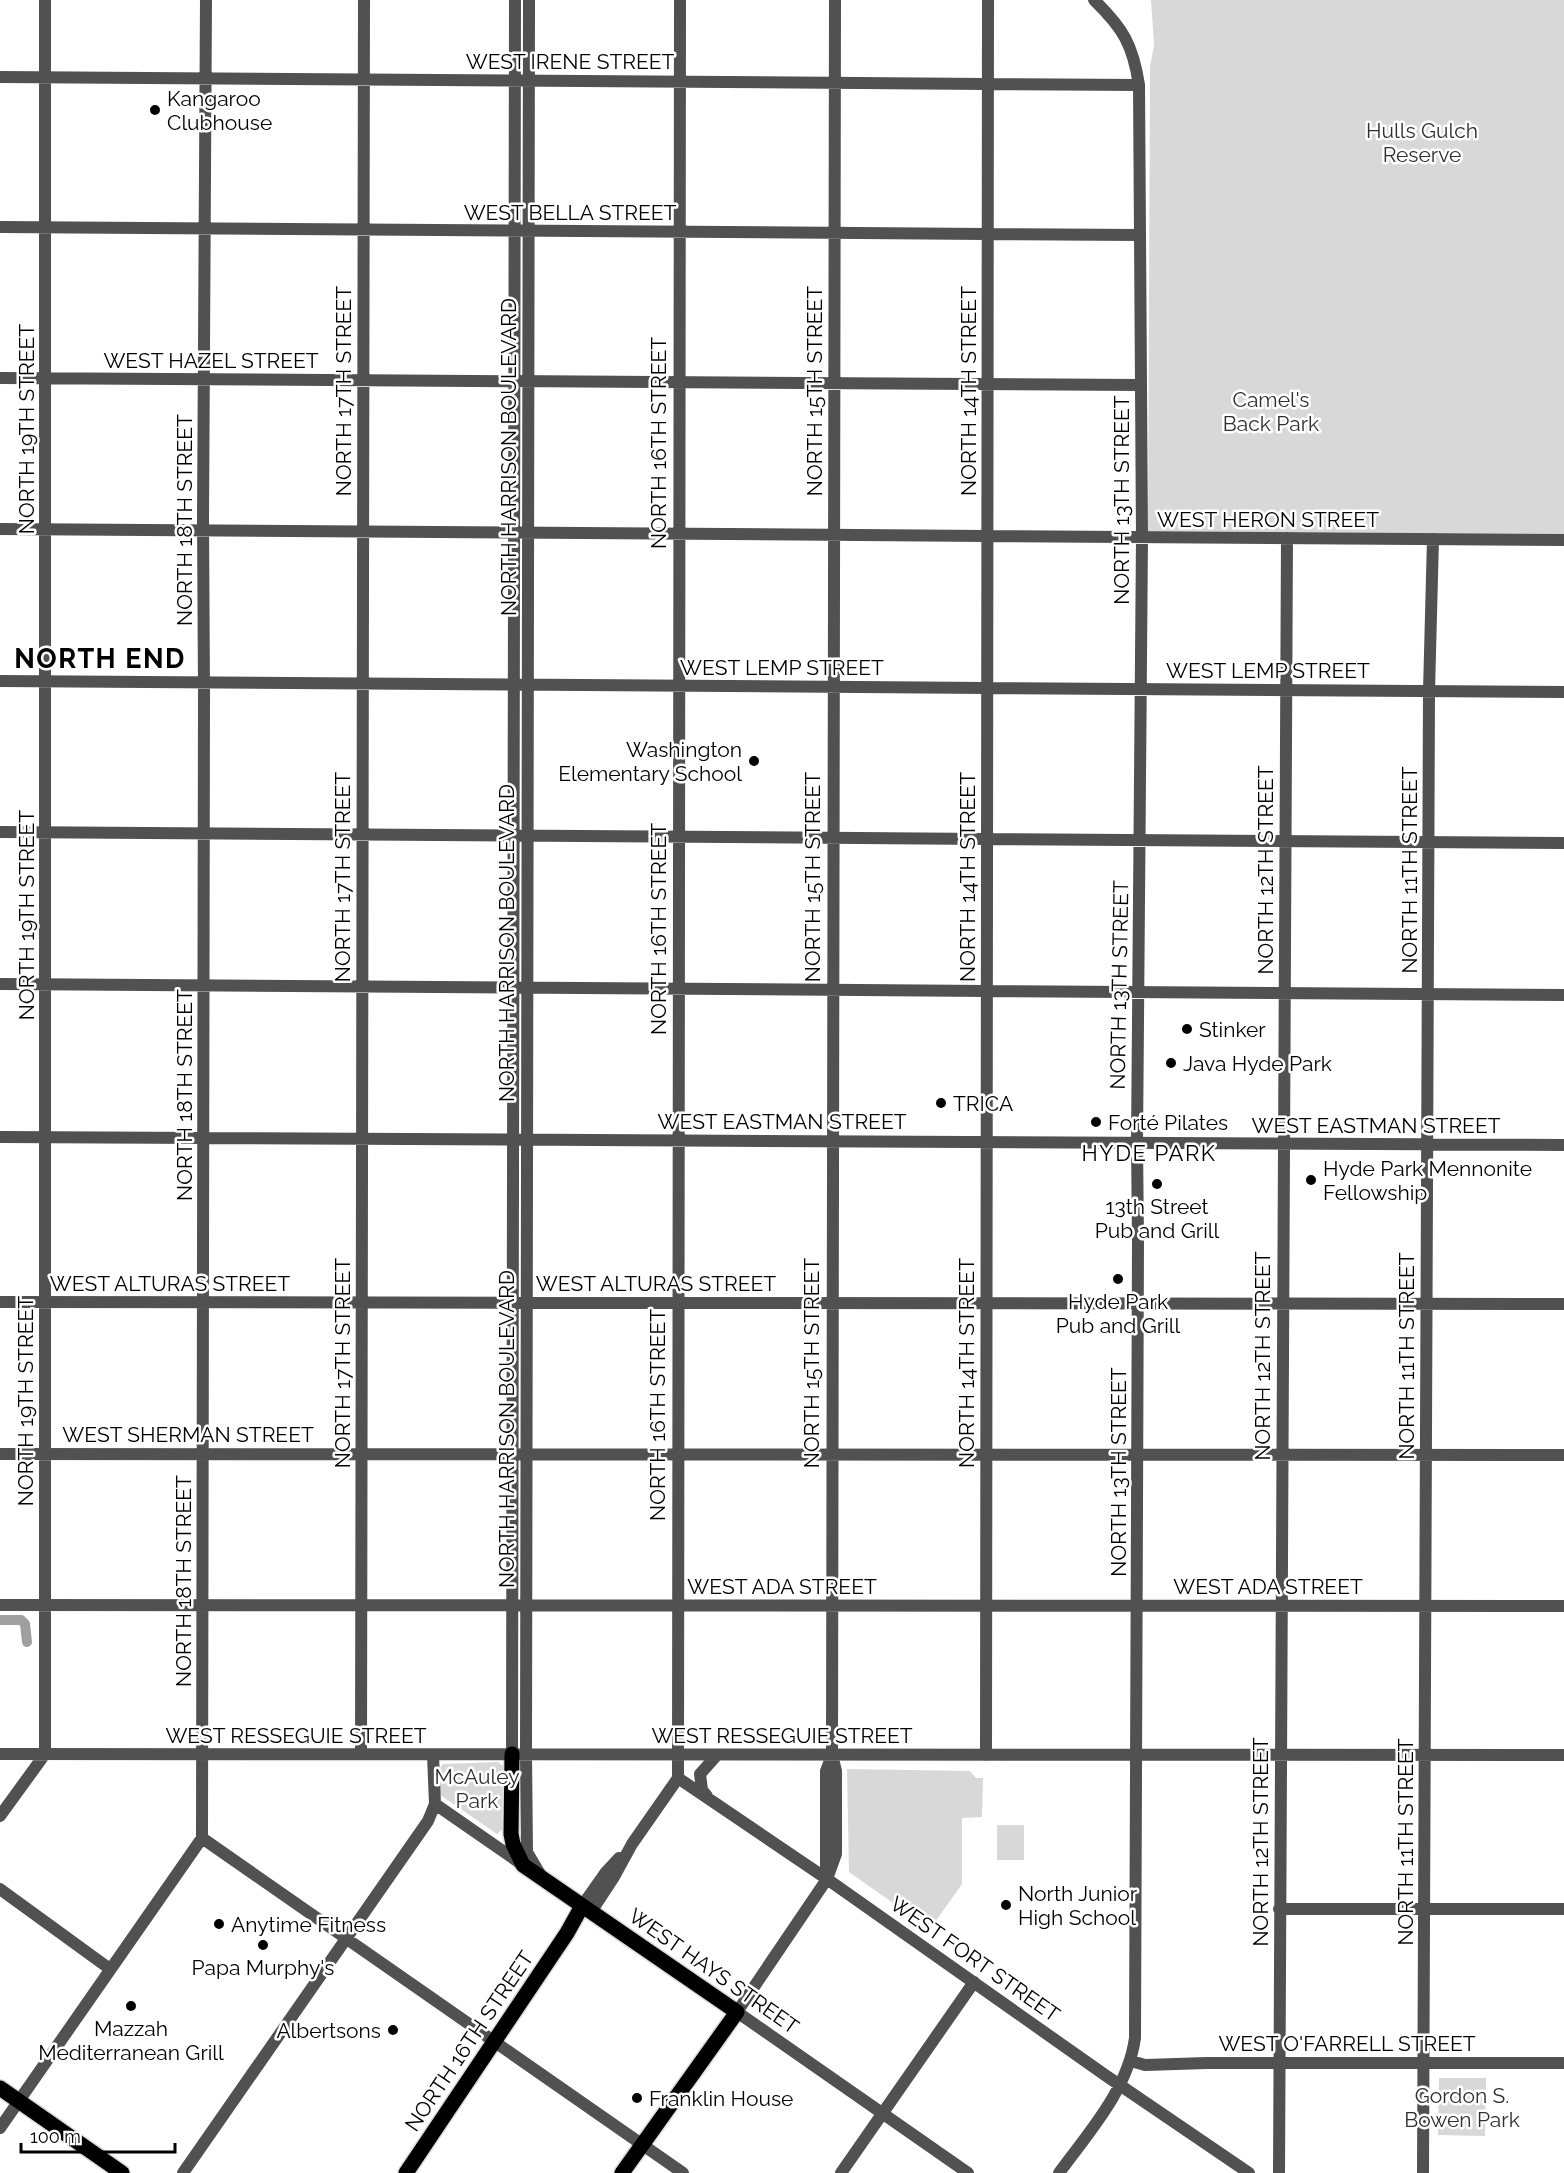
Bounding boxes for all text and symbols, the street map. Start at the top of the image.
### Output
street label: WEST IRENE STREET [466,49,674,74]
place label: Kangaroo Clubhouse [167,86,272,135]
marker: Kangaroo Clubhouse [148,103,162,117]
park label: Hulls Gulch Reserve [1366,118,1478,167]
street label: WEST BELLA STREET [464,200,677,225]
street label: NORTH 17TH STREET [331,286,356,496]
street label: NORTH 15TH STREET [802,286,827,496]
street label: NORTH 14TH STREET [956,286,981,496]
street label: NORTH HARRISON BOULEVARD [496,298,521,616]
street label: NORTH 19TH STREET [14,324,39,534]
street label: NORTH 16TH STREET [646,337,671,549]
street label: WEST HAZEL STREET [103,348,319,373]
park label: Camel's Back Park [1223,387,1319,436]
street label: NORTH 13TH STREET [1109,395,1134,605]
street label: NORTH 18TH STREET [172,414,197,626]
street label: WEST HERON STREET [1157,507,1379,532]
district label: NORTH END [14,643,186,674]
street label: WEST LEMP STREET [680,655,884,680]
street label: WEST LEMP STREET [1166,658,1370,683]
place label: Washington Elementary School [558,737,742,786]
marker: Washington Elementary School [747,754,761,768]
street label: NORTH 12TH STREET [1253,765,1278,975]
street label: NORTH 11TH STREET [1397,766,1422,974]
street label: NORTH 17TH STREET [330,772,355,982]
street label: NORTH 15TH STREET [800,772,825,982]
street label: NORTH 14TH STREET [955,772,980,982]
street label: NORTH HARRISON BOULEVARD [494,784,519,1102]
street label: NORTH 19TH STREET [14,810,39,1020]
street label: NORTH 16TH STREET [646,823,671,1035]
street label: NORTH 13TH STREET [1105,880,1133,1090]
street label: NORTH 18TH STREET [172,989,197,1201]
place label: Stinker [1199,1017,1266,1042]
marker: Stinker [1180,1022,1194,1036]
place label: Java Hyde Park [1183,1051,1332,1076]
marker: Java Hyde Park [1164,1056,1178,1070]
place label: TRICA [953,1091,1013,1116]
marker: TRICA [934,1096,948,1110]
street label: WEST EASTMAN STREET [657,1109,907,1134]
place label: Forté Pilates [1108,1110,1228,1135]
street label: WEST EASTMAN STREET [1251,1113,1501,1138]
marker: Forté Pilates [1089,1115,1103,1129]
district label: HYDE PARK [1082,1140,1216,1166]
place label: Hyde Park Mennonite Fellowship [1323,1156,1532,1205]
marker: Hyde Park Mennonite Fellowship [1304,1173,1318,1187]
marker: 13th Street Pub and Grill [1150,1177,1164,1191]
place label: 13th Street Pub and Grill [1095,1194,1219,1243]
street label: NORTH 12TH STREET [1250,1251,1275,1461]
street label: NORTH 11TH STREET [1394,1252,1419,1460]
street label: NORTH 17TH STREET [330,1258,355,1468]
street label: NORTH 15TH STREET [799,1258,824,1468]
street label: NORTH 14TH STREET [954,1258,979,1468]
street label: NORTH HARRISON BOULEVARD [494,1270,519,1588]
street label: WEST ALTURAS STREET [50,1271,290,1296]
street label: WEST ALTURAS STREET [536,1271,776,1296]
marker: Hyde Park Pub and Grill [1111,1272,1125,1286]
place label: Hyde Park Pub and Grill [1056,1289,1180,1338]
street label: NORTH 19TH STREET [13,1296,38,1506]
street label: NORTH 16TH STREET [645,1309,670,1521]
street label: NORTH 13TH STREET [1106,1367,1131,1577]
street label: WEST SHERMAN STREET [62,1422,314,1447]
street label: NORTH 18TH STREET [171,1475,196,1687]
street label: WEST ADA STREET [687,1574,877,1599]
street label: WEST ADA STREET [1173,1574,1363,1599]
street label: WEST RESSEGUIE STREET [165,1723,427,1748]
street label: WEST RESSEGUIE STREET [651,1723,913,1748]
street label: NORTH 12TH STREET [1248,1737,1273,1947]
street label: NORTH 11TH STREET [1393,1738,1418,1946]
park label: McAuley Park [434,1764,520,1813]
place label: North Junior High School [1018,1881,1138,1930]
street label: WEST FORT STREET [885,1891,1065,2027]
marker: North Junior High School [999,1898,1013,1912]
street label: WEST HAYS STREET [624,1903,804,2039]
place label: Anytime Fitness [231,1912,386,1937]
marker: Anytime Fitness [212,1917,226,1931]
marker: Papa Murphy's [256,1938,270,1952]
street label: NORTH 16TH STREET [399,1946,539,2136]
place label: Papa Murphy's [192,1955,334,1980]
marker: Mazzah Mediterranean Grill [124,1999,138,2013]
place label: Mazzah Mediterranean Grill [38,2016,224,2065]
place label: Albertsons [276,2018,381,2043]
marker: Albertsons [386,2023,400,2037]
street label: WEST O'FARRELL STREET [1218,2031,1476,2056]
park label: Gordon S. Bowen Park [1404,2083,1520,2132]
place label: Franklin House [649,2086,793,2111]
marker: Franklin House [630,2091,644,2105]
scale bar [21,2116,176,2154]
text: 100 m [30,2126,81,2147]

